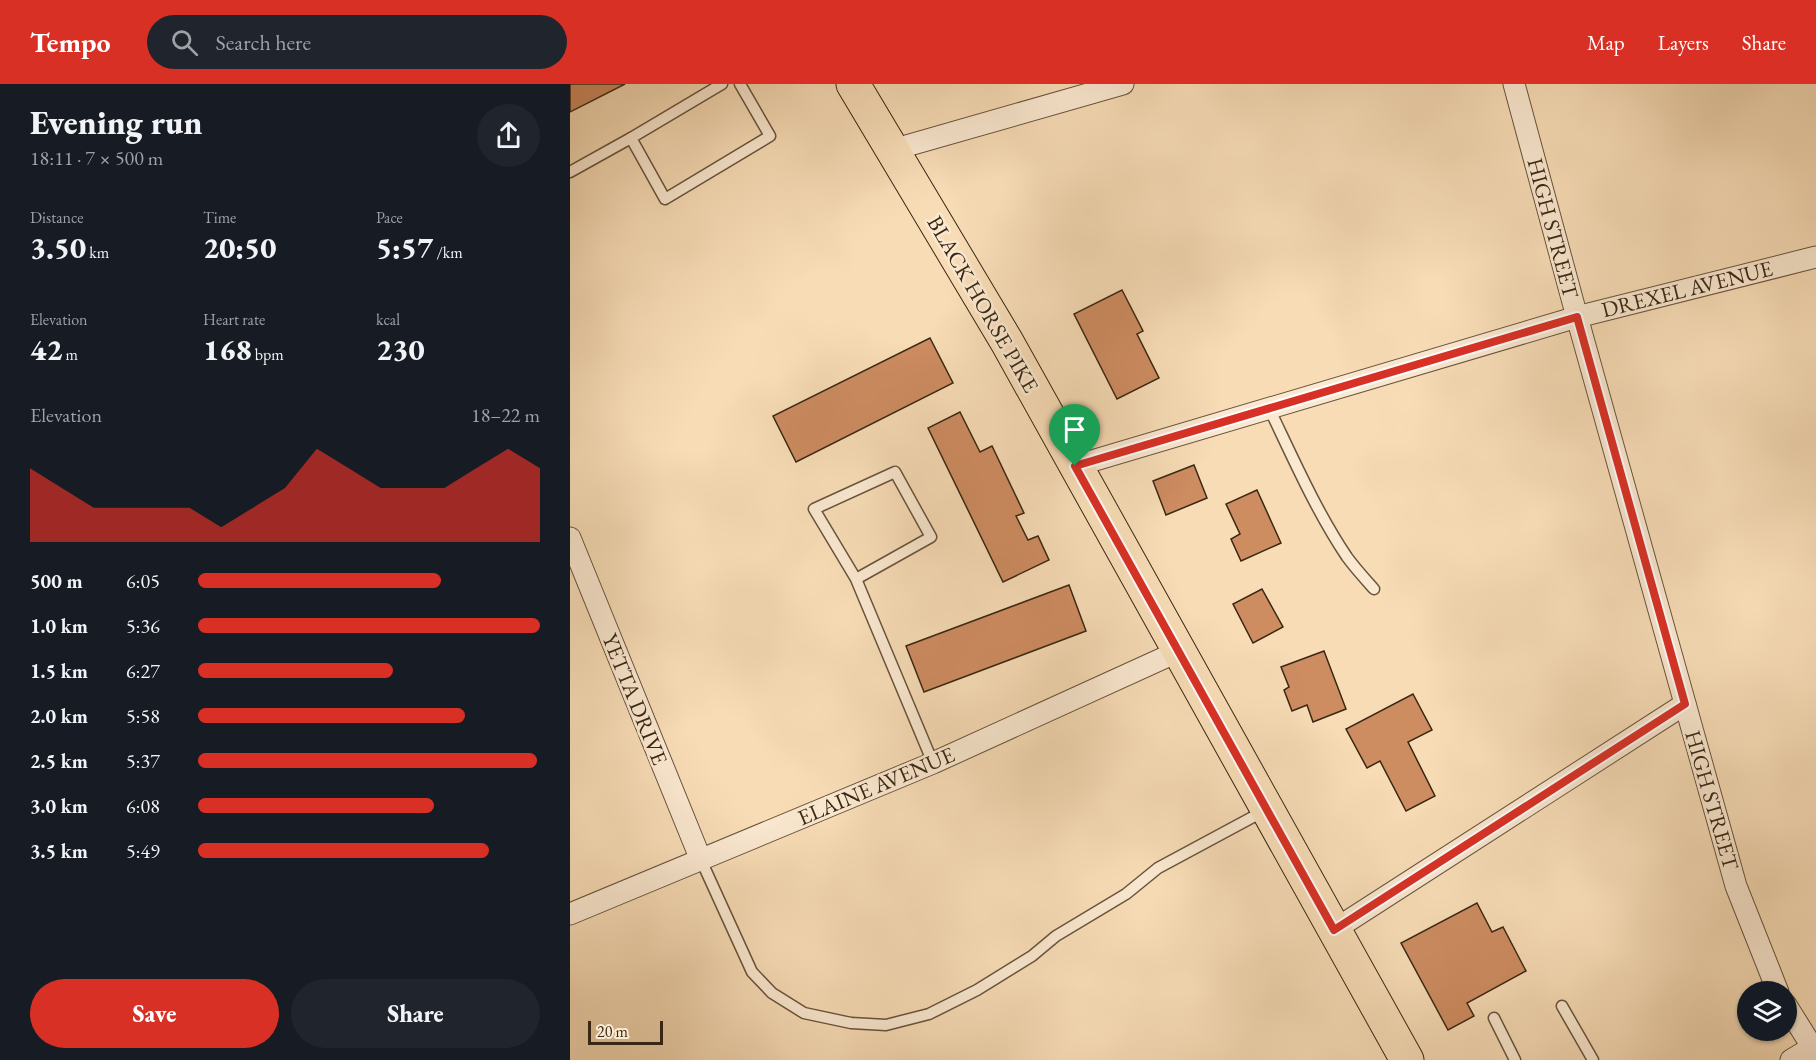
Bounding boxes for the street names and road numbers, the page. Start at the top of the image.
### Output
street label: HIGH STREET [1520,155,1586,301]
street label: BLACK HORSE PIKE [921,210,1045,398]
street label: DREXEL AVENUE [1598,254,1776,324]
street label: YETTA DRIVE [595,629,675,769]
street label: HIGH STREET [1678,727,1746,873]
street label: ELAINE AVENUE [793,740,959,832]

